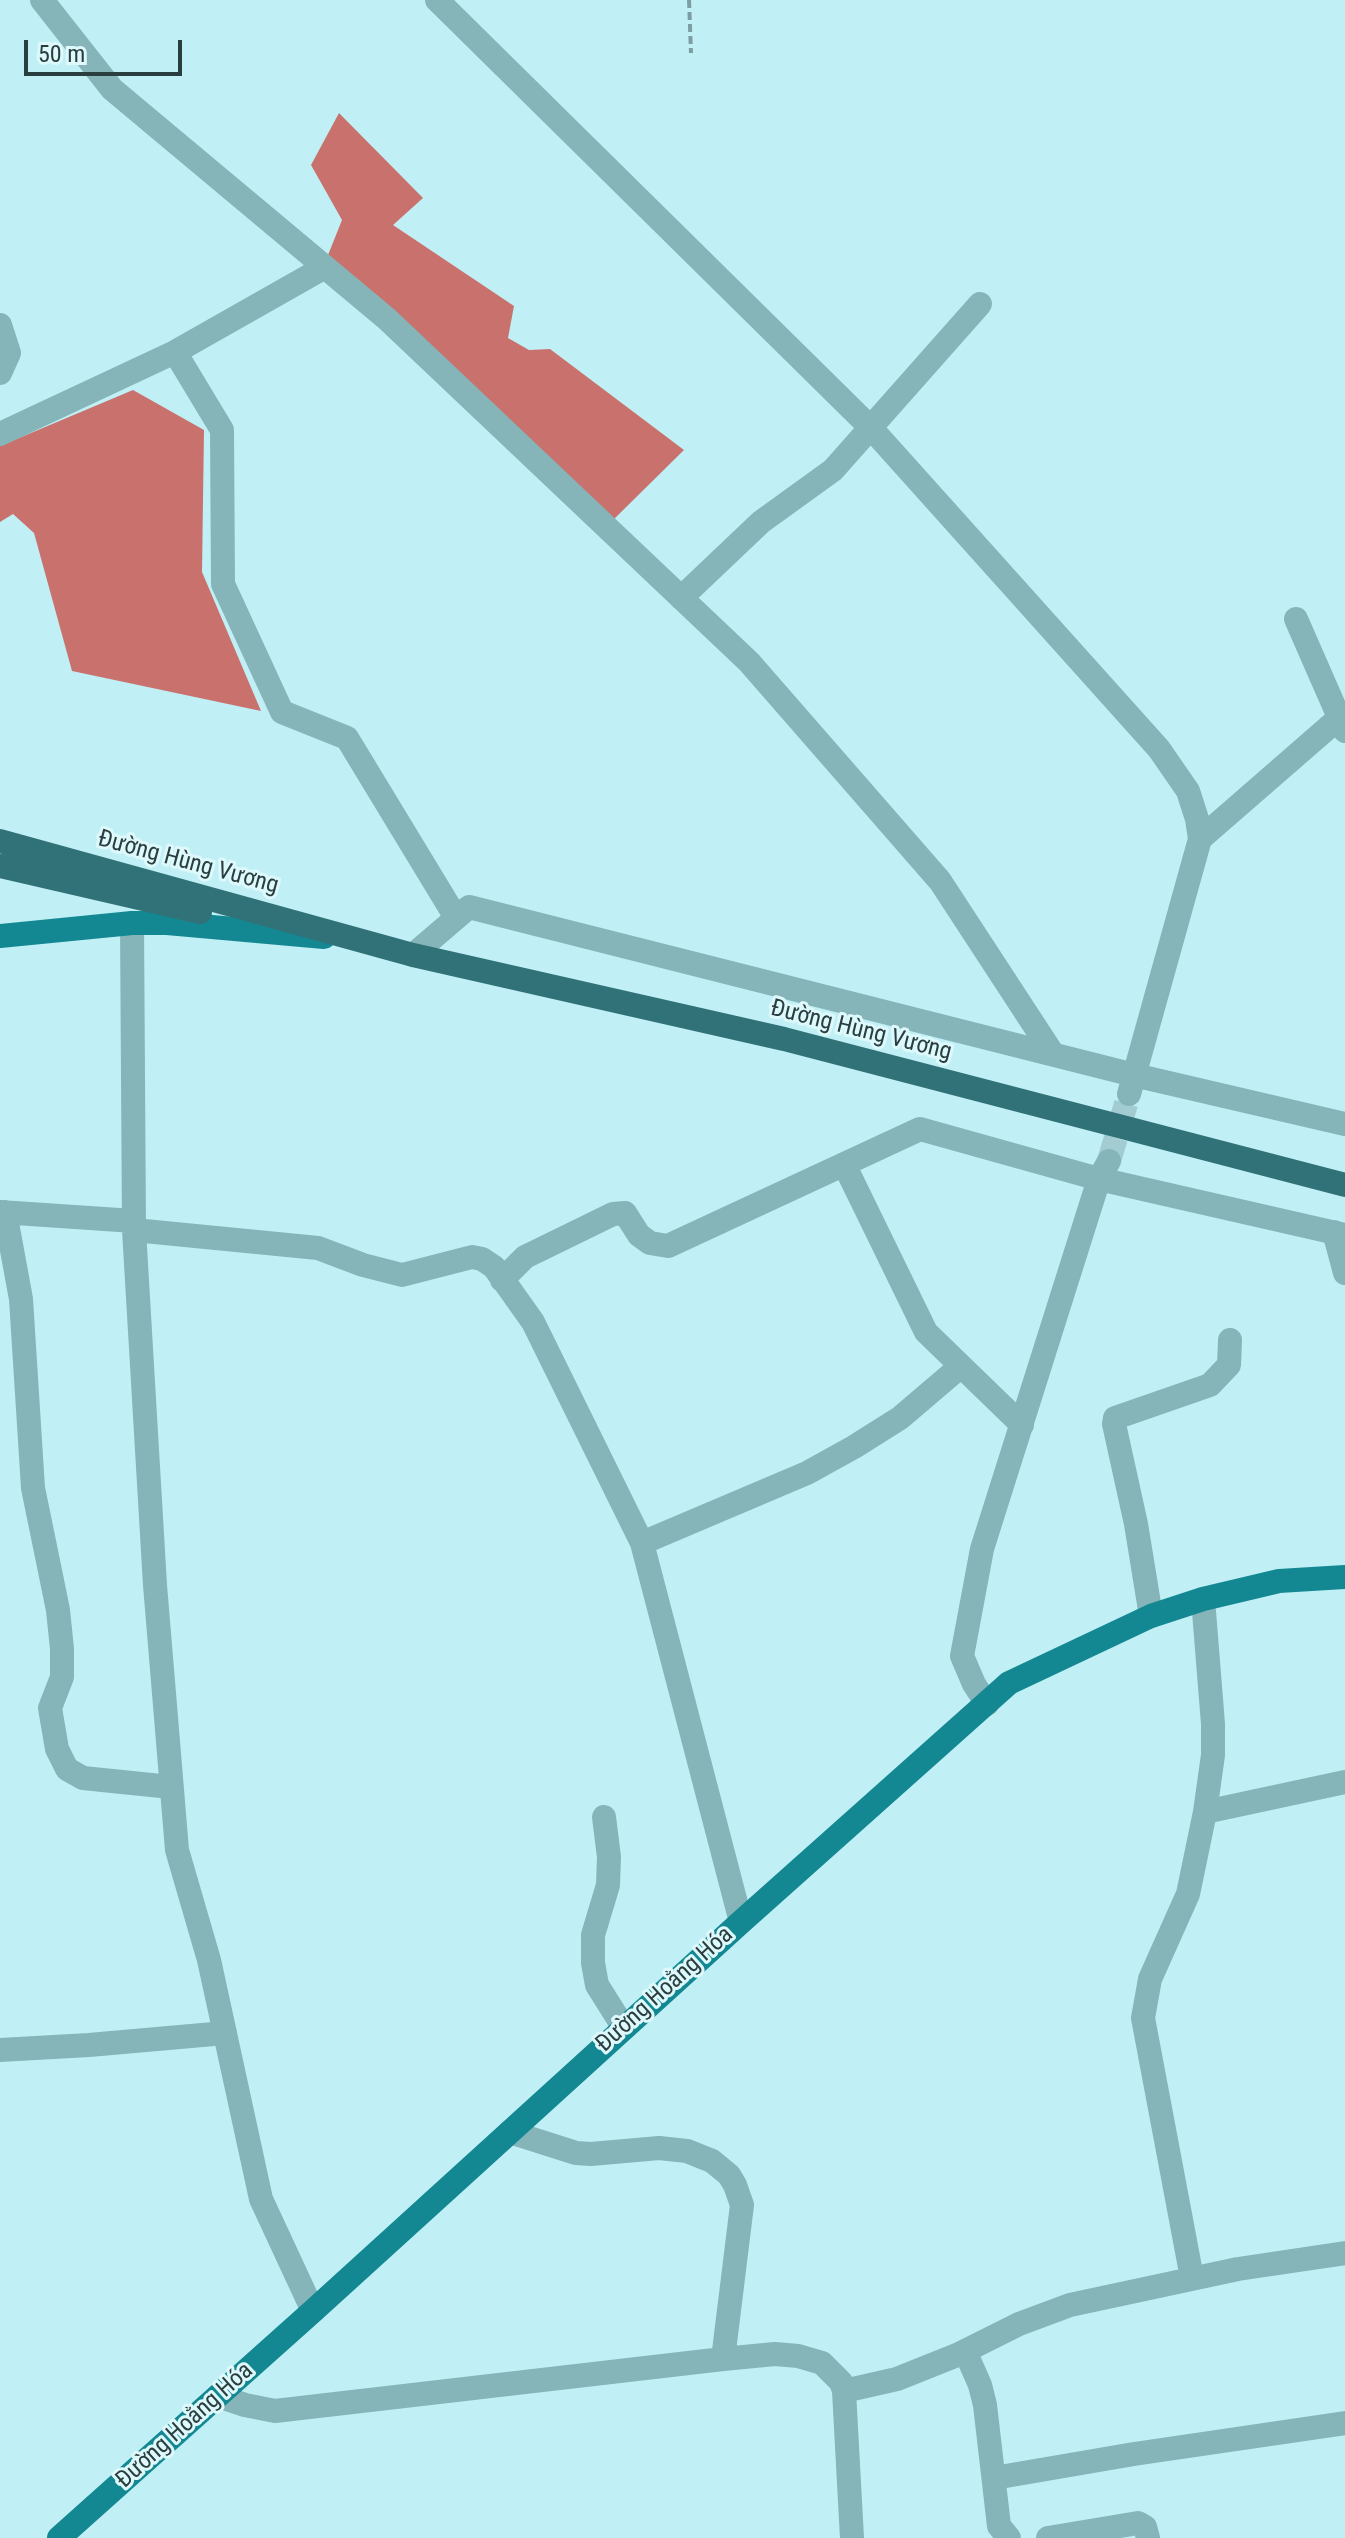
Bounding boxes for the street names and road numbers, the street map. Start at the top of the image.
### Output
street label: Đường Hùng Vương [95,825,281,901]
street label: Đường Hùng Vương [767,995,955,1067]
street label: Đường Hoằng Hóa [591,1921,739,2059]
street label: Đường Hoằng Hóa [111,2357,259,2495]

